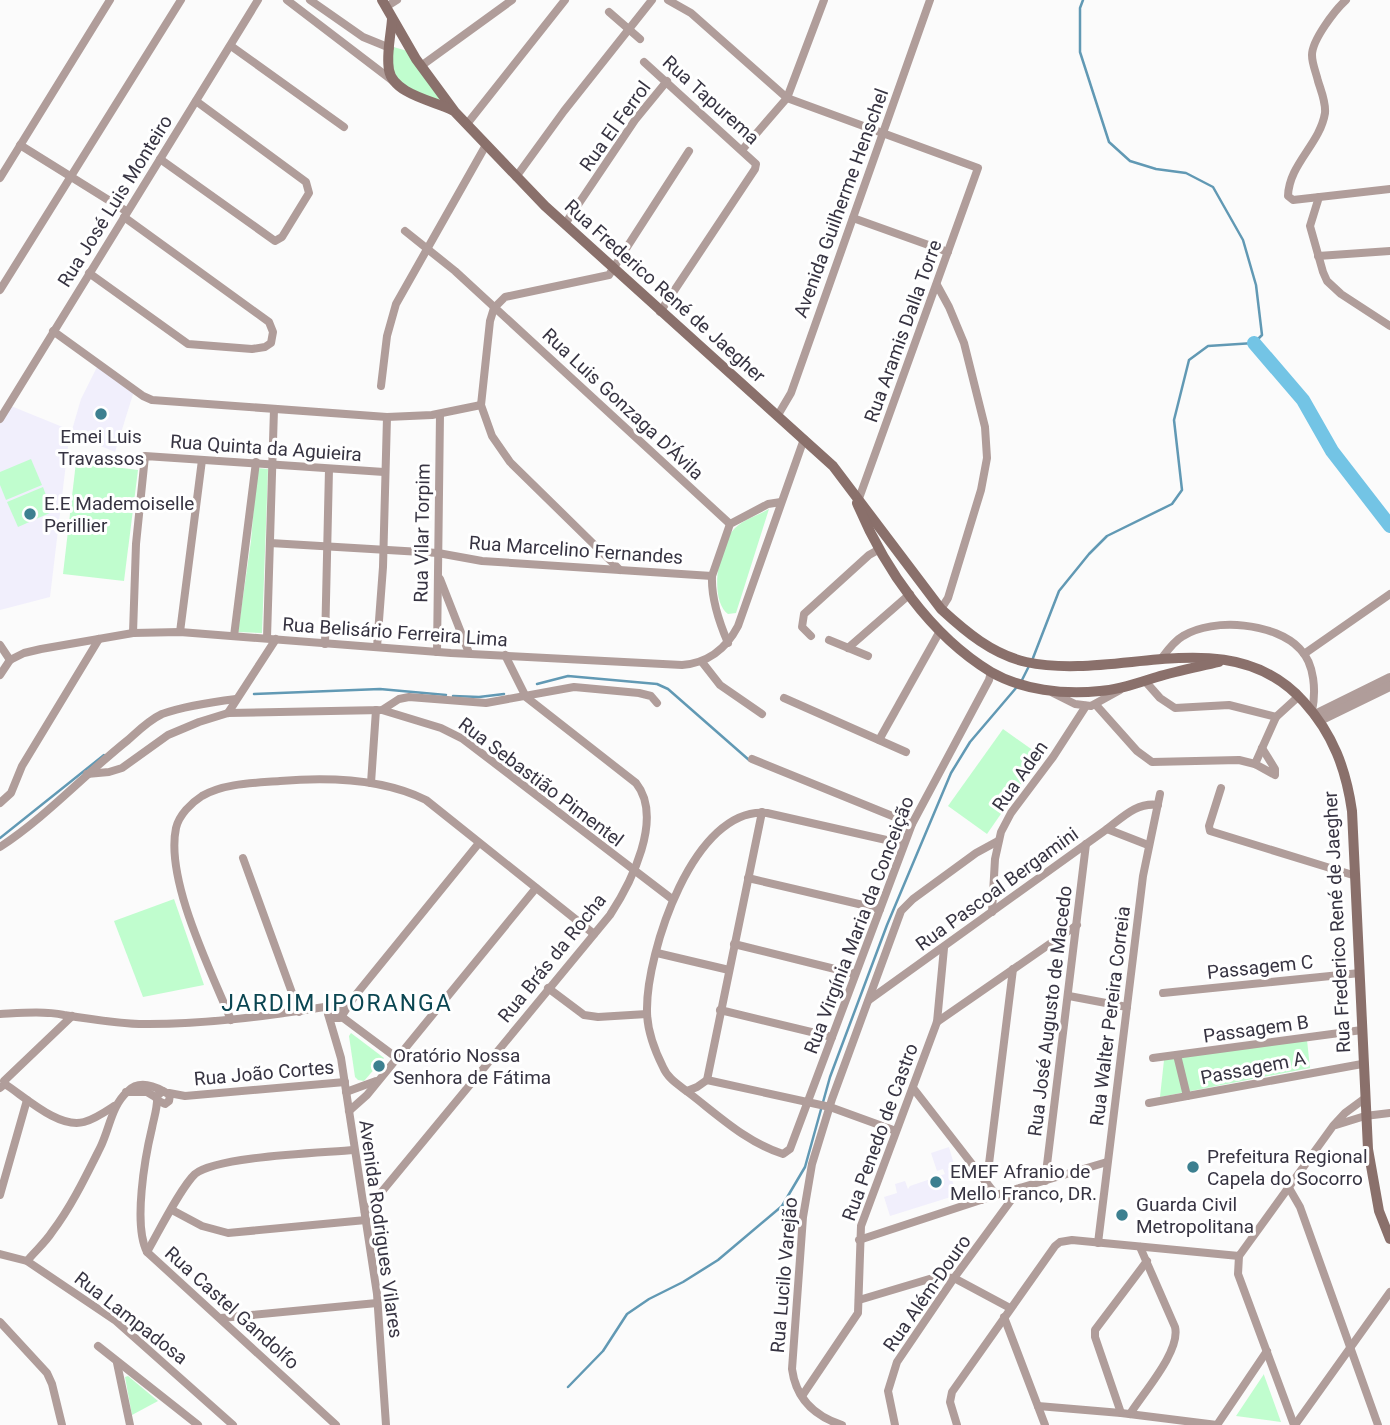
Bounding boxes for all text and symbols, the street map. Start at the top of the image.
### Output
street label: Rua Tapurema [658,51,764,149]
street label: Rua El Ferrol [575,76,655,176]
street label: Avenida Guilherme Henschel [789,85,893,321]
street label: Rua José Luis Monteiro [53,111,177,291]
street label: Rua Frederico René de Jaegher [560,195,771,388]
street label: Rua Aramis Dalla Torre [859,237,947,425]
street label: Rua Luis Gonzaga D'Ávila [538,323,708,485]
marker: Emei Luis Travassos [93,406,109,422]
place label: Emei Luis Travassos [58,425,144,470]
street label: Rua Quinta da Aguieira [169,430,363,466]
street label: Rua Vilar Torpim [409,463,435,603]
place label: E.E Mademoiselle Perillier [44,492,194,537]
marker: E.E Mademoiselle Perillier [22,506,38,522]
street label: Rua Marcelino Fernandes [468,531,684,569]
street label: Rua Belisário Ferreira Lima [282,613,508,651]
street label: Rua Sebastião Pimentel [454,712,628,852]
street label: Rua Aden [987,736,1053,816]
street label: Rua Frederico René de Jaegher [1319,790,1355,1054]
street label: Rua Virgínia Maria da Conceição [799,793,919,1057]
street label: Rua Pascoal Bergamini [911,822,1083,956]
street label: Rua José Augusto de Macedo [1023,884,1077,1138]
street label: Rua Brás da Rocha [493,889,611,1027]
street label: Rua Walter Pereira Correia [1085,905,1135,1127]
street label: Passagem C [1206,950,1314,984]
district label: JARDIM IPORANGA [221,990,453,1017]
street label: Passagem B [1202,1010,1310,1048]
street label: Rua Penedo de Castro [837,1040,923,1224]
place label: Oratório Nossa Senhora de Fátima [393,1044,551,1089]
street label: Passagem A [1198,1046,1308,1089]
street label: Rua João Cortes [193,1055,335,1091]
marker: Oratório Nossa Senhora de Fátima [371,1058,387,1074]
street label: Avenida Rodrigues Vilares [354,1119,408,1339]
place label: Prefeitura Regional Capela do Socorro [1207,1145,1368,1190]
marker: Prefeitura Regional Capela do Socorro [1185,1159,1201,1175]
place label: EMEF Afranio de Mello Franco, DR. [950,1160,1097,1205]
marker: EMEF Afranio de Mello Franco, DR. [928,1174,944,1190]
place label: Guarda Civil Metropolitana [1136,1193,1254,1238]
street label: Rua Lucilo Varejão [766,1196,802,1354]
marker: Guarda Civil Metropolitana [1114,1207,1130,1223]
street label: Rua Além-Douro [878,1230,976,1356]
street label: Rua Castel Gandolfo [160,1242,304,1374]
street label: Rua Lampadosa [70,1267,192,1369]

